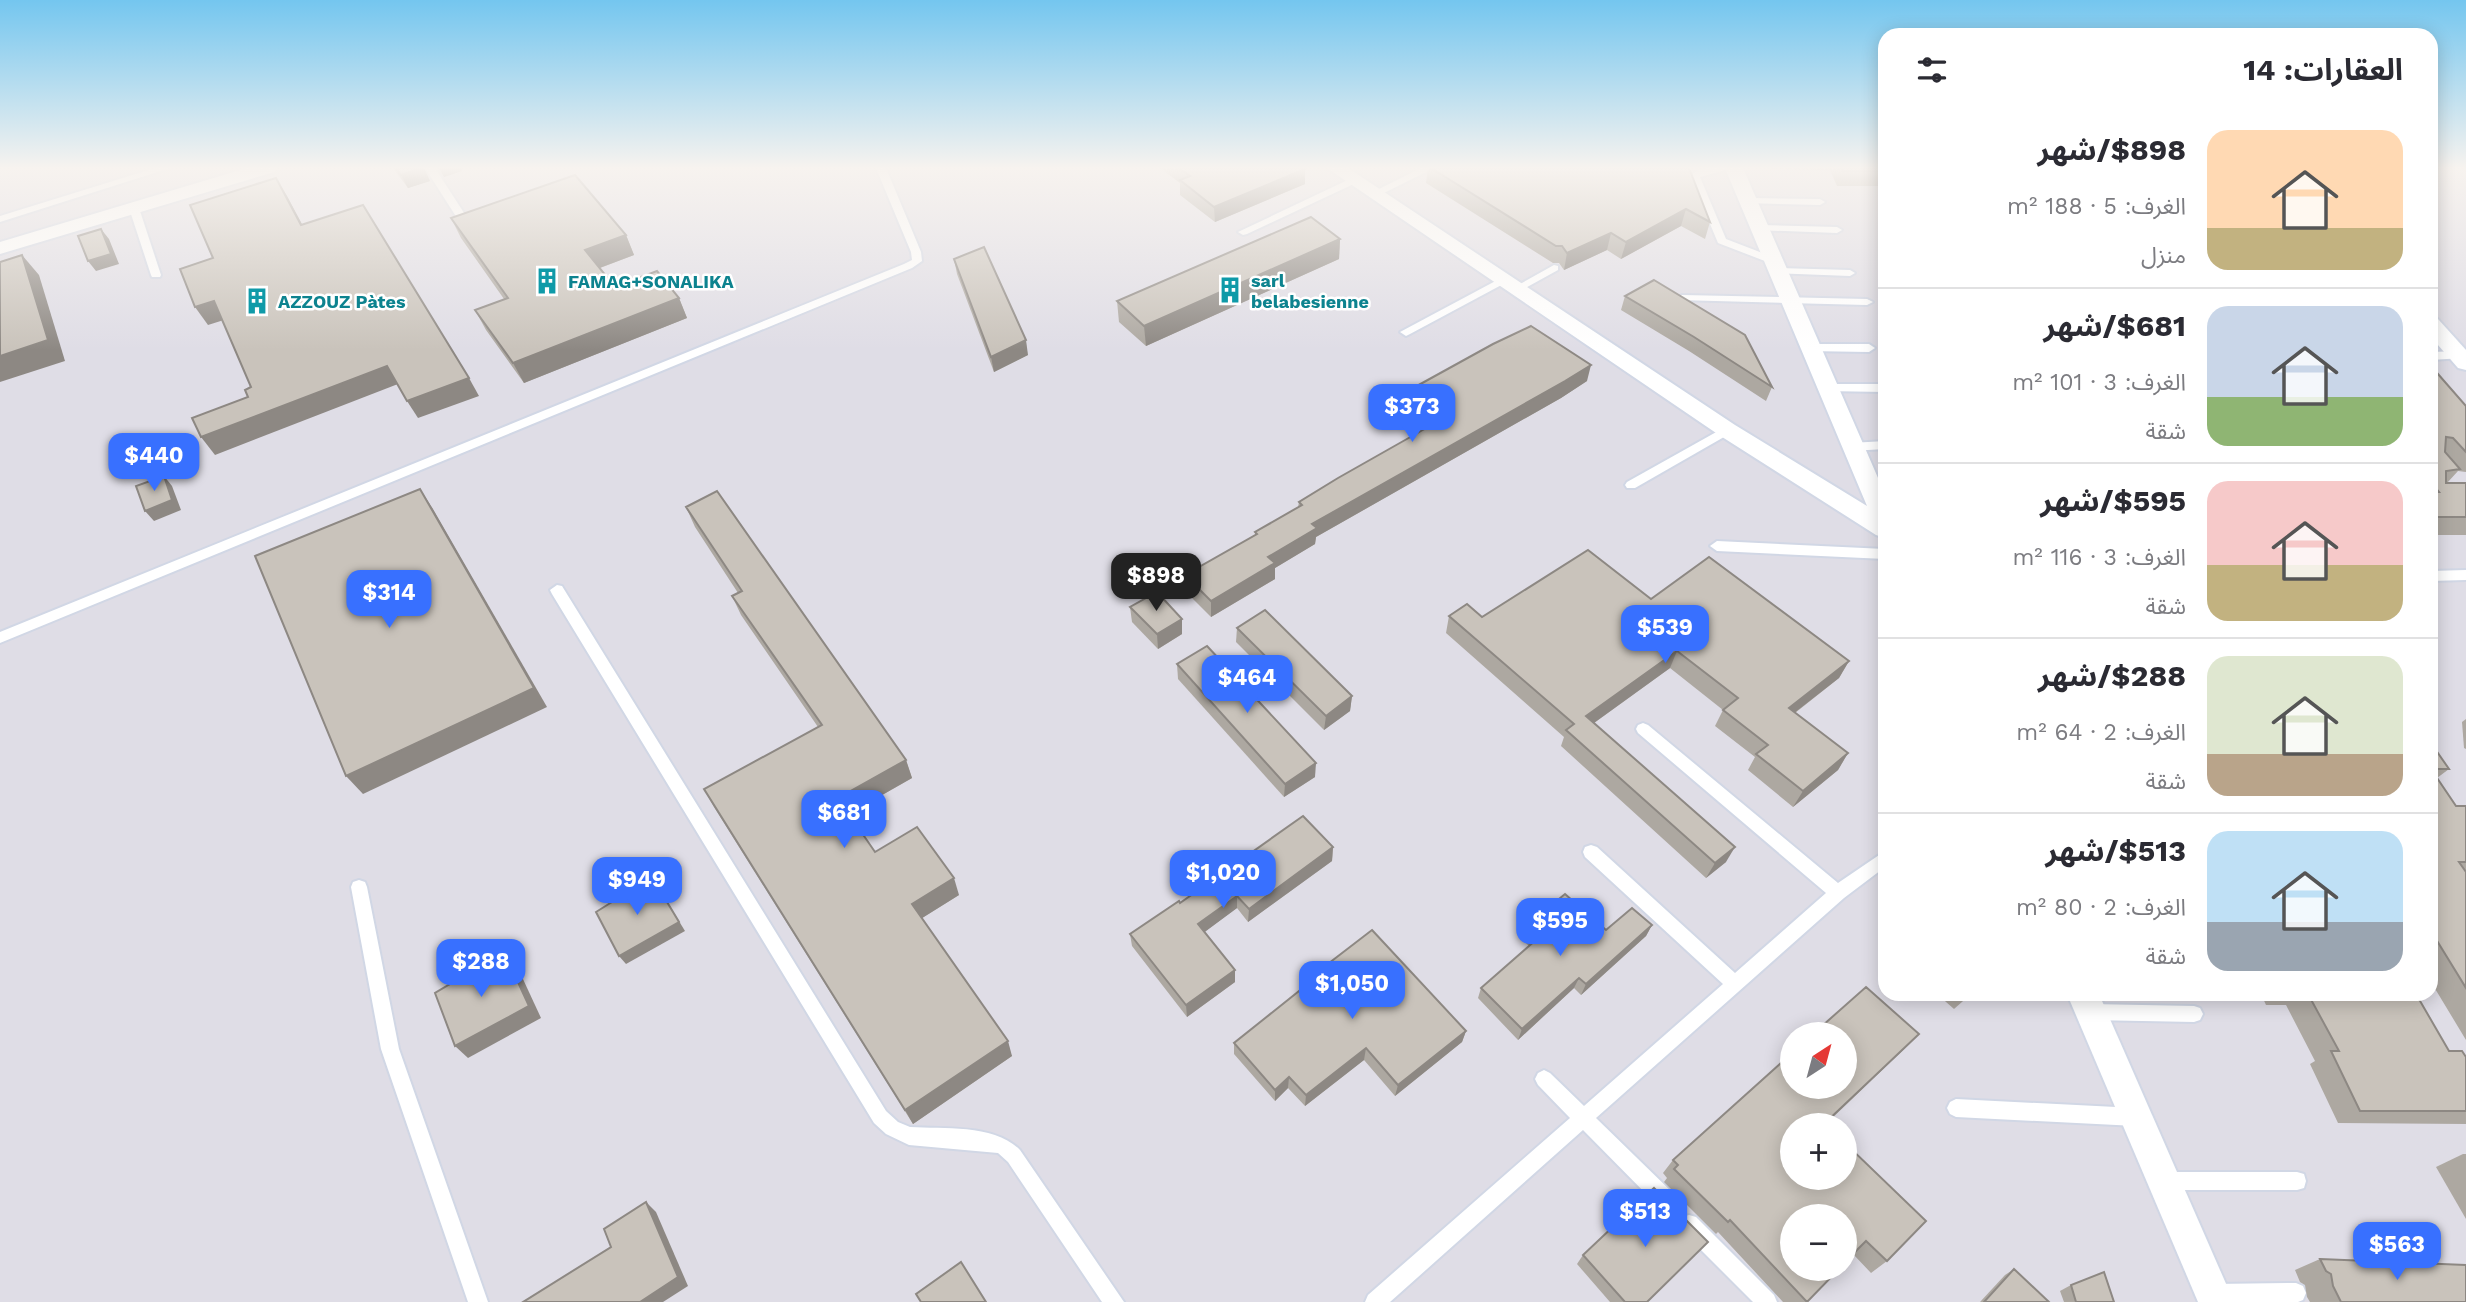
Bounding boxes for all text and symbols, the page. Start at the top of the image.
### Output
icon: filters [1913,51,1951,89]
text: العقارات: 14 [2243,52,2403,87]
text: $898/شهر [2037,132,2186,167]
icon: home [2263,158,2347,242]
text: الغرف: 5 · 188 m² [2007,193,2186,220]
text: منزل [2141,242,2186,269]
building icon: FAMAG+SONALIKA [532,266,562,296]
place label: sarl belabesienne [1251,270,1369,312]
place label: FAMAG+SONALIKA [568,271,734,292]
building icon: sarl belabesienne [1215,275,1245,305]
building icon: AZZOUZ Pàtes [242,286,272,316]
place label: AZZOUZ Pàtes [278,291,406,312]
text: $681/شهر [2043,308,2186,343]
icon: home [2263,334,2347,418]
text: الغرف: 3 · 101 m² [2012,369,2186,396]
pin: $373 [1371,384,1453,444]
text: $373 [1384,393,1440,420]
text: شقة [2145,418,2186,445]
pin: $440 [113,434,195,493]
text: $440 [124,442,184,469]
text: $595/شهر [2040,483,2186,518]
icon: home [2263,509,2347,593]
text: الغرف: 3 · 116 m² [2012,544,2186,571]
pin: $898 [1115,554,1197,613]
text: $898 [1127,562,1185,589]
pin: $314 [348,570,430,630]
text: $314 [362,579,416,606]
text: شقة [2145,593,2186,620]
pin: $539 [1624,606,1706,665]
text: $539 [1637,614,1693,641]
pin: $464 [1206,656,1288,715]
text: $288/شهر [2038,658,2186,693]
text: $464 [1218,664,1276,691]
icon: home [2263,684,2347,768]
text: الغرف: 2 · 64 m² [2016,719,2186,746]
text: شقة [2145,768,2186,795]
pin: $681 [803,790,885,850]
text: $681 [817,799,871,826]
text: $513/شهر [2045,833,2186,868]
pin: $1,020 [1166,850,1280,910]
pin: $949 [596,858,678,917]
text: $1,020 [1186,859,1260,886]
icon: home [2263,859,2347,943]
text: $949 [608,866,666,893]
text: الغرف: 2 · 80 m² [2016,894,2186,921]
pin: $595 [1519,898,1601,958]
text: $595 [1532,907,1588,934]
pin: $288 [440,940,522,999]
text: شقة [2145,943,2186,970]
text: $288 [452,948,510,975]
pin: $1,050 [1295,962,1409,1021]
text: $1,050 [1315,970,1389,997]
north arrow [1780,1022,1857,1099]
map controls [1780,1022,1857,1281]
button: + [1780,1113,1857,1190]
pin: $513 [1604,1190,1686,1249]
text: $513 [1619,1198,1671,1225]
button: − [1780,1204,1857,1281]
pin: $563 [2356,1222,2438,1282]
text: $563 [2369,1231,2425,1258]

